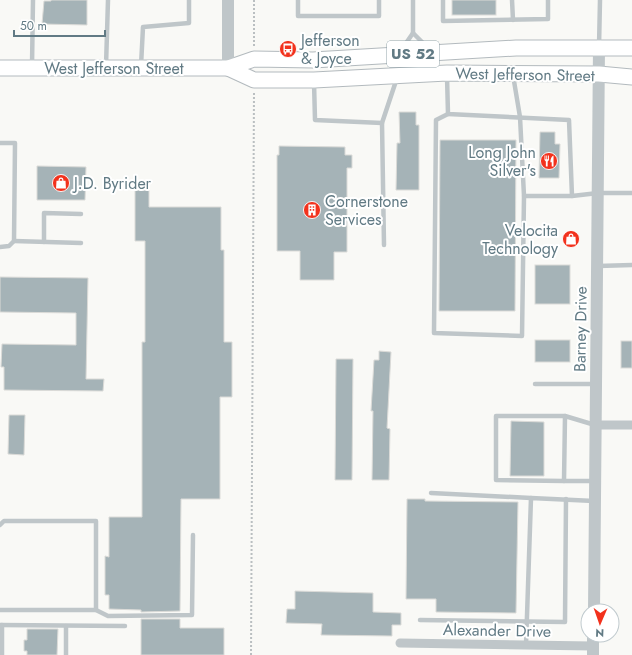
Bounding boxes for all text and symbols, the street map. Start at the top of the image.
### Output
scale bar [14,12,105,38]
text: 50 m [20,17,47,35]
place label: Jefferson & Joyce [299,29,360,70]
bus stop icon: Jefferson & Joyce [278,39,298,59]
road number: US 52 [387,41,439,67]
street label: West Jefferson Street [44,57,184,80]
street label: West Jefferson Street [455,62,595,87]
place label: Long John Silver's [468,141,536,182]
restaurant icon: Long John Silver's [539,151,559,171]
place label: J.D. Byrider [72,172,152,195]
shop icon: J.D. Byrider [51,173,71,193]
place label: Cornerstone Services [325,190,408,231]
building icon: Cornerstone Services [302,200,322,220]
place label: Velocita Technology [482,219,559,260]
shop icon: Velocita Technology [561,229,581,249]
street label: Barney Drive [568,286,593,372]
north arrow [580,603,620,643]
street label: Alexander Drive [443,618,551,643]
text: N [595,625,604,641]

